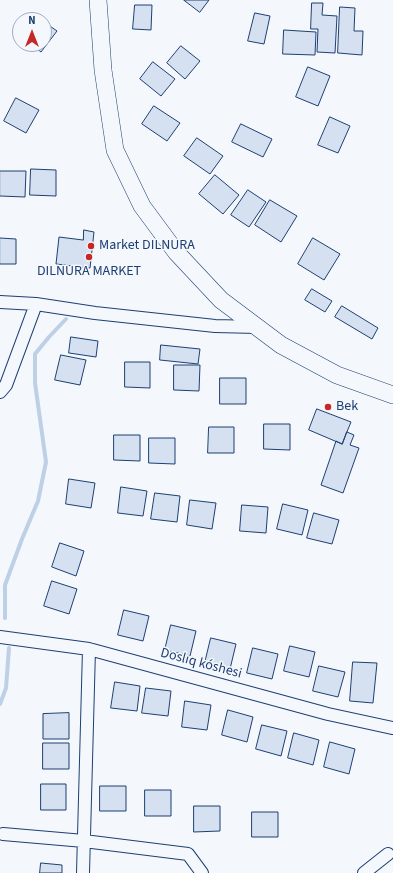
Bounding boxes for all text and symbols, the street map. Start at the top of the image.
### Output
north arrow [12,12,52,52]
text: N [28,13,36,28]
place label: Market DILNURA [99,238,195,254]
marker: Market DILNURA [86,241,96,251]
marker: DILNURA MARKET [84,252,94,262]
place label: DILNURA MARKET [37,264,141,280]
place label: Bek [336,399,358,415]
marker: Bek [323,402,333,412]
street label: Doslıq kóshesi [158,645,244,683]

